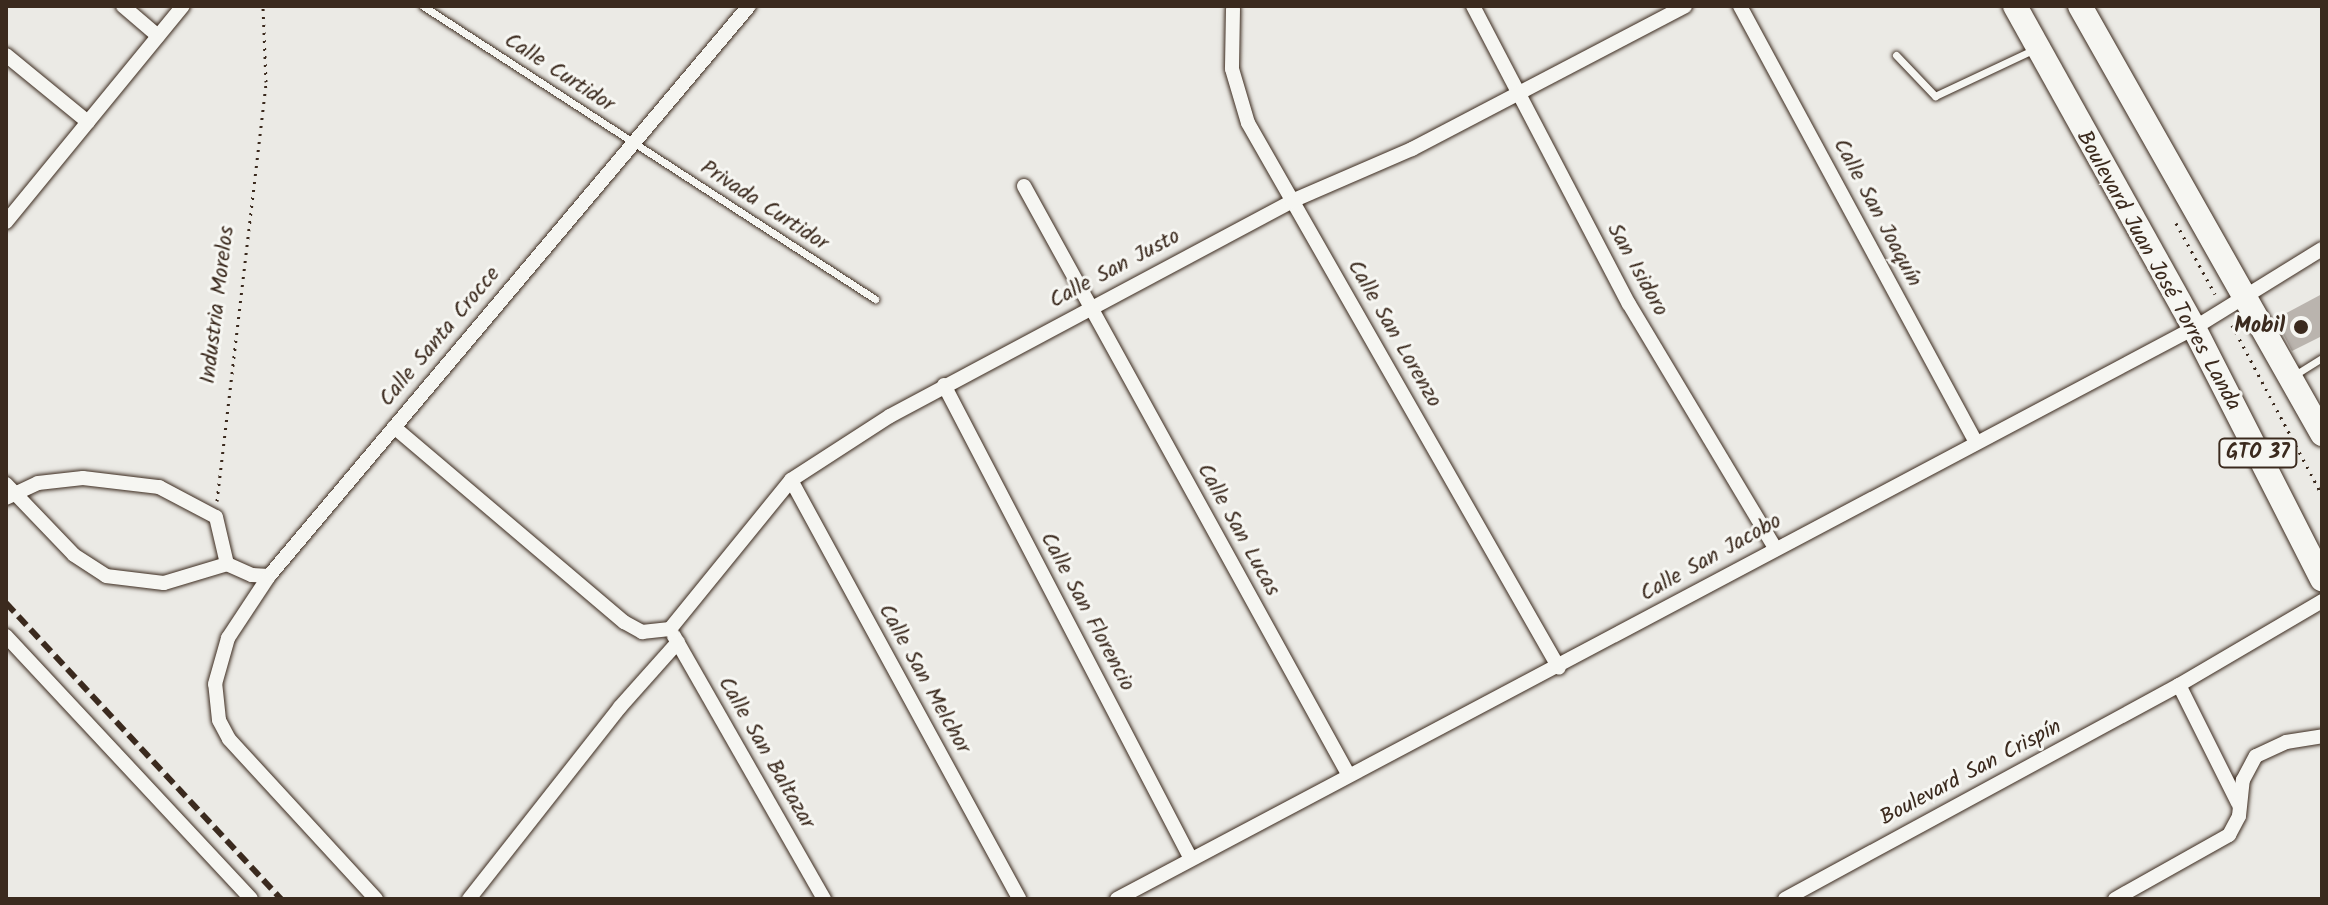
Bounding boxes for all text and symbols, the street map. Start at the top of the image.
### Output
street label: Calle Curtidor [499,28,619,118]
street label: Boulevard Juan José Torres Landa [2070,126,2246,416]
street label: Calle San Joaquín [1827,134,1927,292]
street label: Privada Curtidor [695,155,833,257]
street label: San Isidoro [1601,219,1673,321]
street label: Calle San Justo [1045,223,1185,315]
street label: Industria Morelos [195,225,241,385]
street label: Calle San Lorenzo [1341,255,1447,413]
street label: Calle Santa Crocce [374,262,506,412]
place label: Mobil [2234,314,2285,340]
marker: Mobil [2292,318,2310,336]
road number: GTO 37 [2218,437,2298,469]
street label: Calle San Lucas [1191,459,1285,601]
street label: Calle San Jacobo [1636,508,1786,608]
street label: Calle San Florencio [1034,528,1140,696]
street label: Calle San Melchor [872,600,976,758]
street label: Calle San Baltazar [712,672,820,834]
street label: Boulevard San Crispín [1876,714,2066,832]

